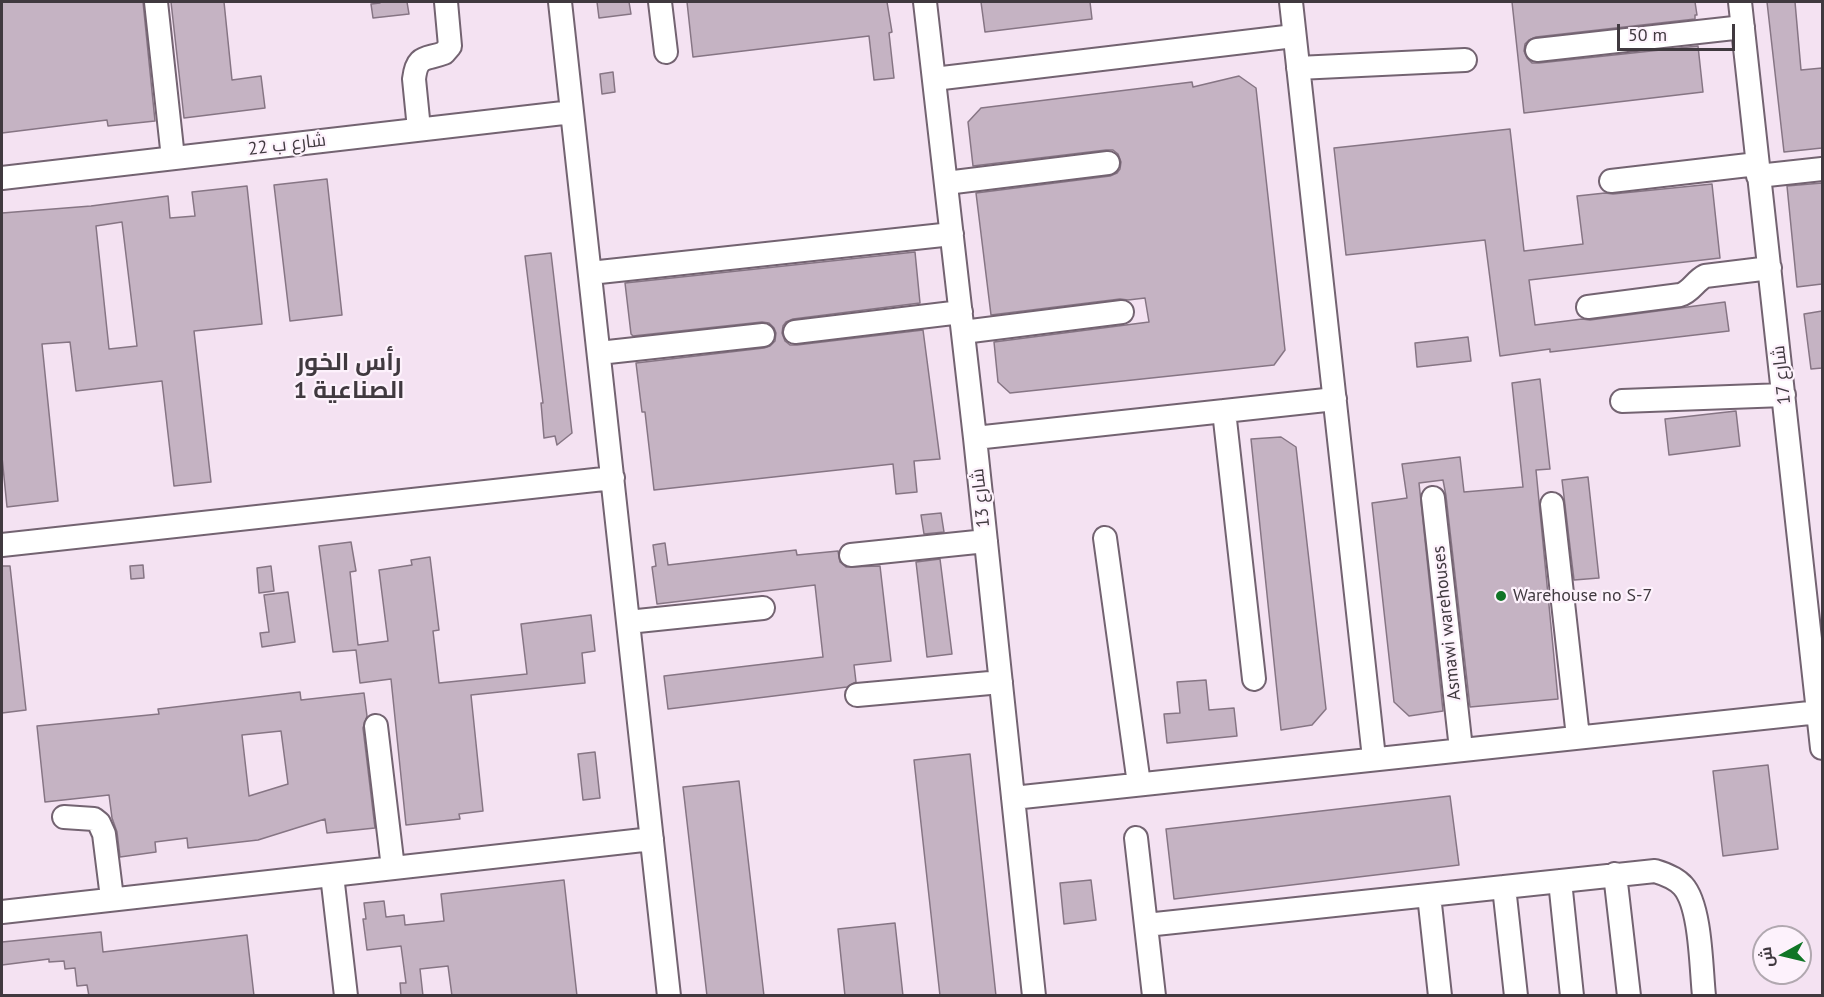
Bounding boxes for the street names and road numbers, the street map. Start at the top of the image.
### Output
street label: شارع ب 22 [247,130,327,160]
street label: شارع 17 [1768,344,1796,406]
street label: شارع 13 [967,467,995,529]
street label: Asmawi warehouses [1428,545,1466,701]

